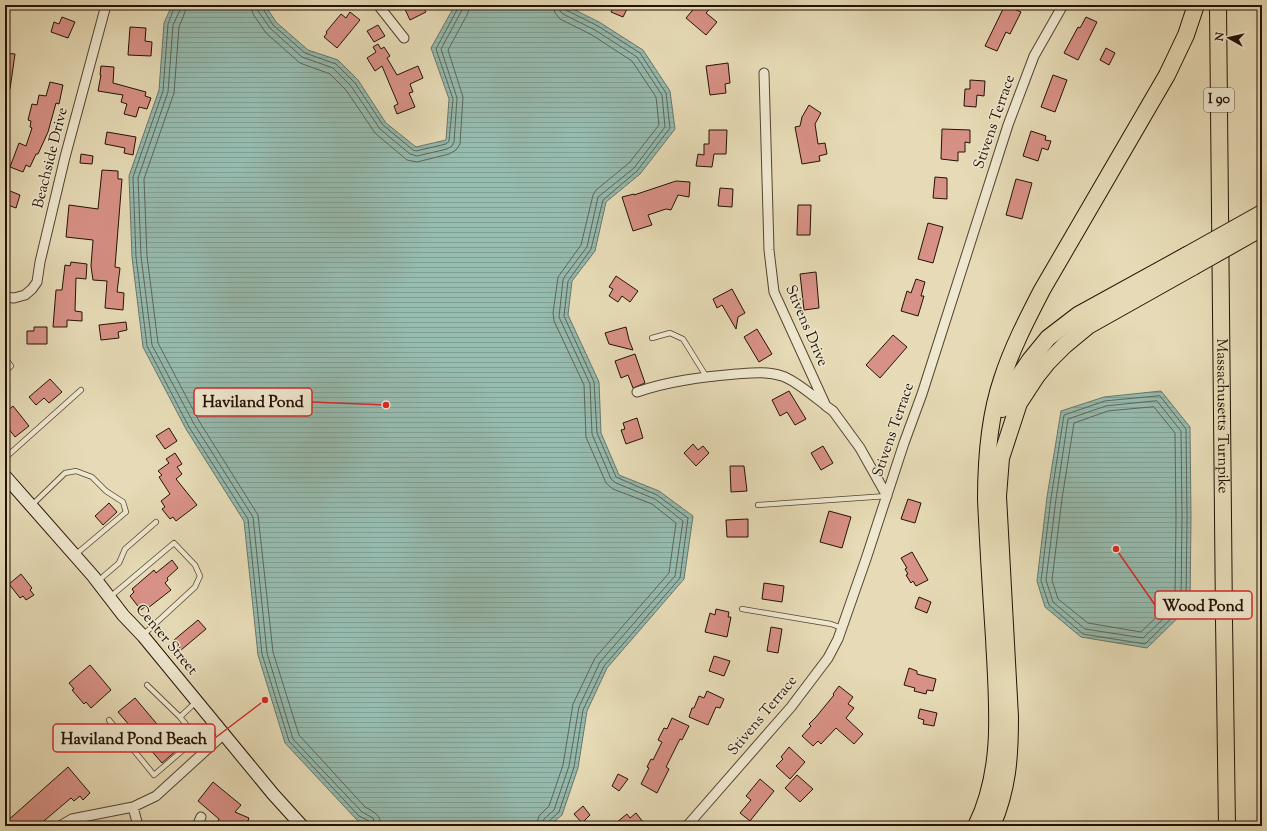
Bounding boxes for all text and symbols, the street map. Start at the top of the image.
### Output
north arrow [1209,18,1249,58]
text: N [1211,31,1229,43]
street label: Stivens Terrace [969,72,1021,172]
road number: I 90 [1204,88,1234,112]
street label: Beachside Drive [28,105,74,211]
street label: Stivens Drive [779,282,833,370]
street label: Massachusetts Turnpike [1211,338,1233,494]
street label: Stivens Terrace [868,380,920,480]
callout: Haviland Pond [194,388,312,416]
text: Haviland Pond [202,392,305,415]
callout: Wood Pond [1155,591,1252,619]
text: Wood Pond [1162,596,1245,619]
street label: Center Street [130,600,202,680]
street label: Stivens Terrace [723,671,803,761]
callout: Haviland Pond Beach [53,724,215,752]
text: Haviland Pond Beach [61,729,208,752]

